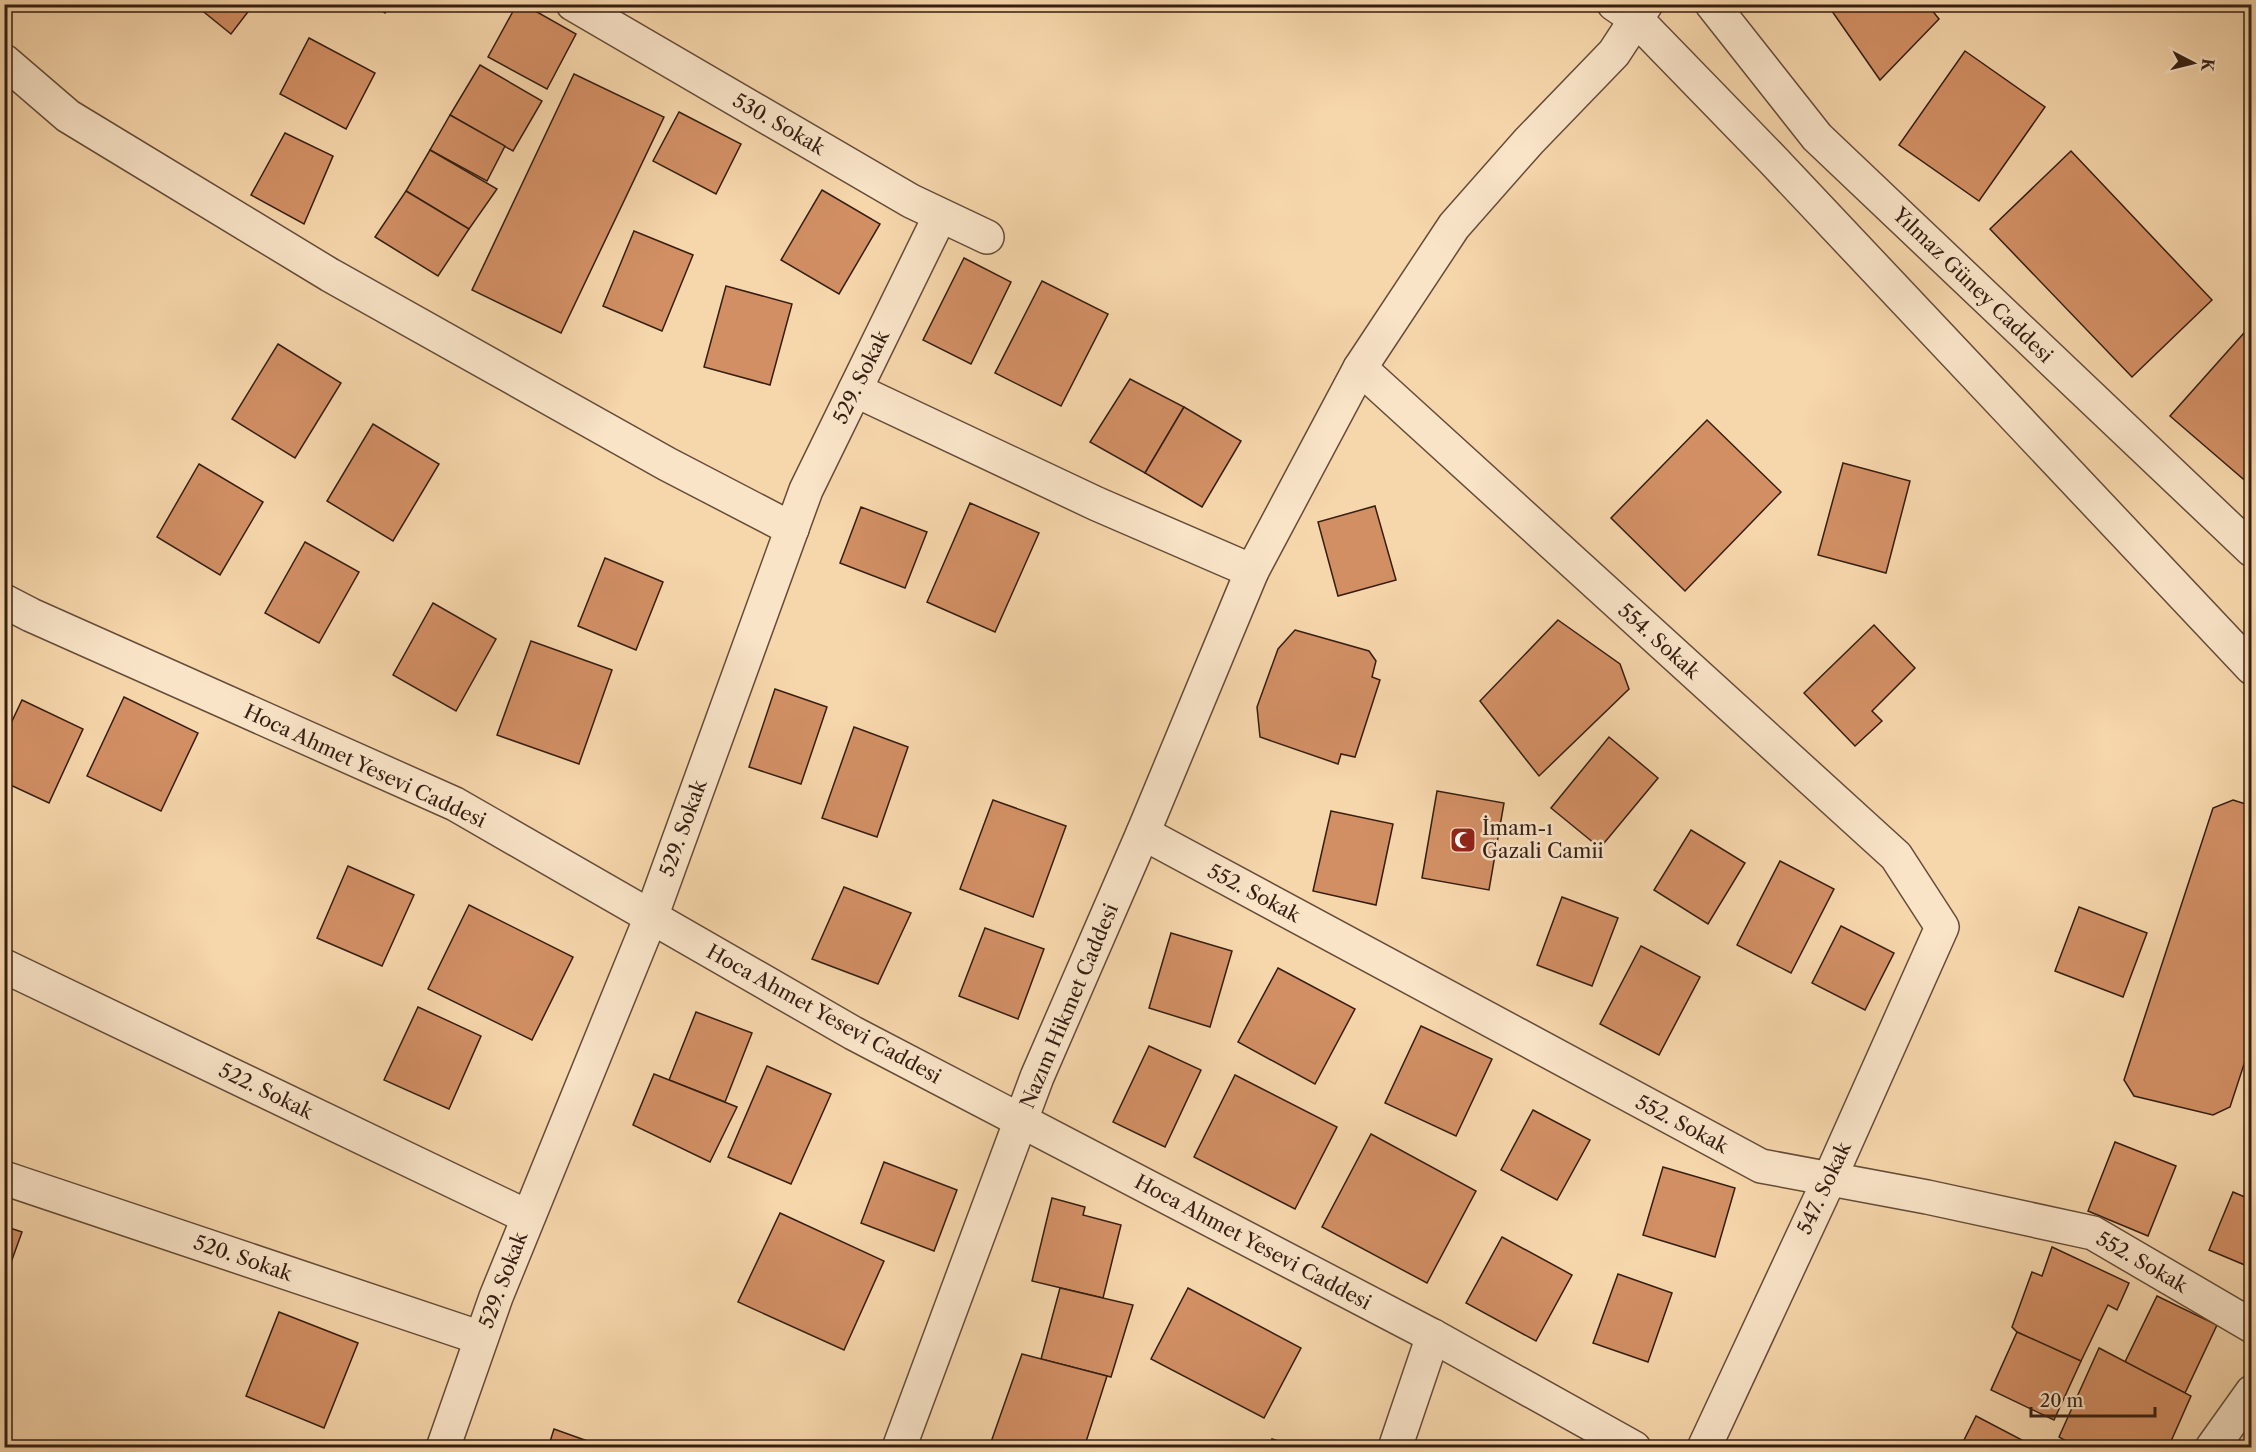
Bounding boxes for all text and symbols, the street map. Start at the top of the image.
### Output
north arrow [2163,33,2223,93]
text: K [2197,57,2219,74]
street label: 530. Sokak [729,88,831,161]
street label: Yılmaz Güney Caddesi [1887,202,2058,368]
street label: 529. Sokak [828,325,895,428]
street label: 554. Sokak [1613,598,1706,685]
street label: Hoca Ahmet Yesevi Caddesi [240,699,490,833]
street label: 529. Sokak [654,775,712,880]
place label: İmam-ı Gazali Camii [1482,815,1604,863]
mosque icon: İmam-ı Gazali Camii [1448,825,1478,855]
street label: 552. Sokak [1204,859,1306,928]
street label: Nazım Hikmet Caddesi [1015,900,1123,1112]
street label: Hoca Ahmet Yesevi Caddesi [703,939,945,1089]
street label: 522. Sokak [215,1058,318,1125]
street label: 552. Sokak [1632,1090,1734,1159]
street label: 547. Sokak [1792,1137,1856,1238]
street label: Hoca Ahmet Yesevi Caddesi [1131,1169,1375,1315]
street label: 552. Sokak [2092,1226,2193,1298]
street label: 529. Sokak [474,1227,533,1332]
street label: 520. Sokak [191,1230,297,1287]
scale bar [2031,1380,2156,1418]
text: 20 m [2040,1390,2084,1412]

